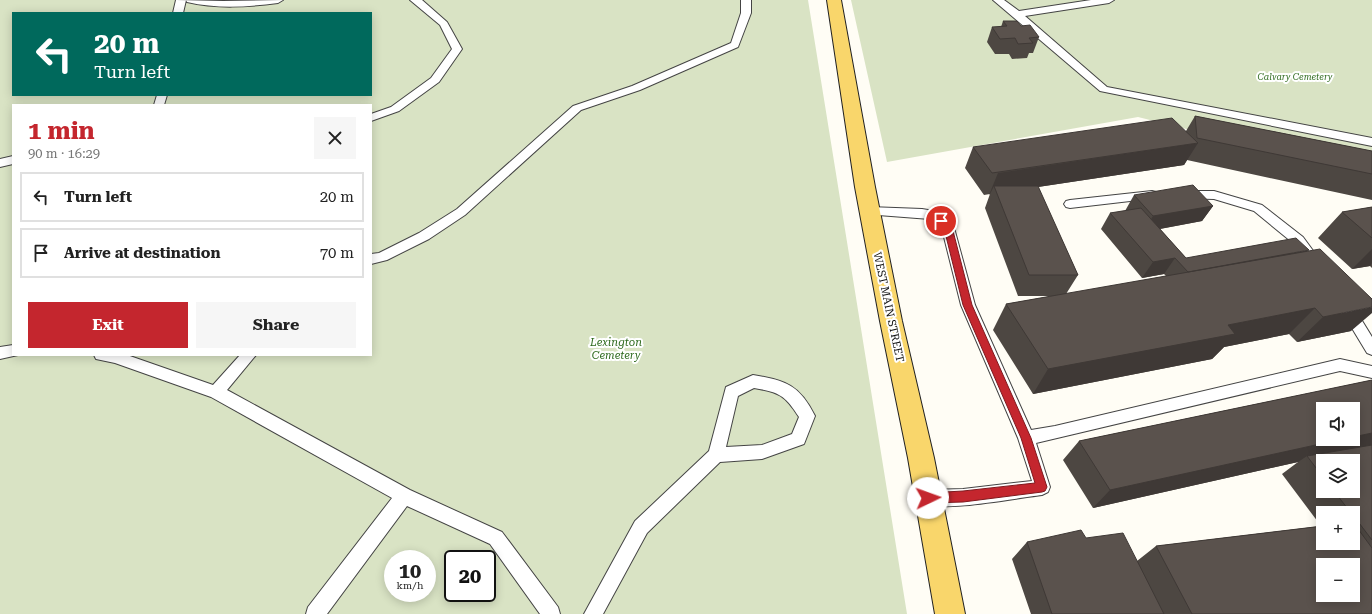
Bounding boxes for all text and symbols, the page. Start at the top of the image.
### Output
text: 20 m [94,27,159,60]
icon: left [28,28,80,80]
text: Turn left [94,61,170,82]
park label: Calvary Cemetery [1258,72,1333,82]
text: 1 min [28,117,95,145]
button: close [314,117,356,159]
text: 90 m · 16:29 [28,146,100,161]
icon: left [30,186,52,208]
text: Turn left [64,188,132,206]
text: 20 m [320,188,354,206]
pin [924,204,958,238]
icon: arrive [930,210,952,232]
icon: arrive [30,242,52,264]
text: Arrive at destination [64,244,220,262]
text: 70 m [320,244,354,262]
street label: WEST MAIN STREET [871,251,907,363]
button: Exit [28,302,188,348]
button: Share [196,302,356,348]
park label: Lexington Cemetery [589,336,642,362]
map controls [1316,402,1360,602]
button: sound [1316,402,1360,446]
button: layers [1316,454,1360,498]
position arrow [907,477,949,519]
button: + [1316,506,1360,550]
speed limit sign: 20 [444,550,496,602]
button: − [1316,558,1360,602]
text: 10 [399,559,421,583]
text: km/h [397,580,423,591]

